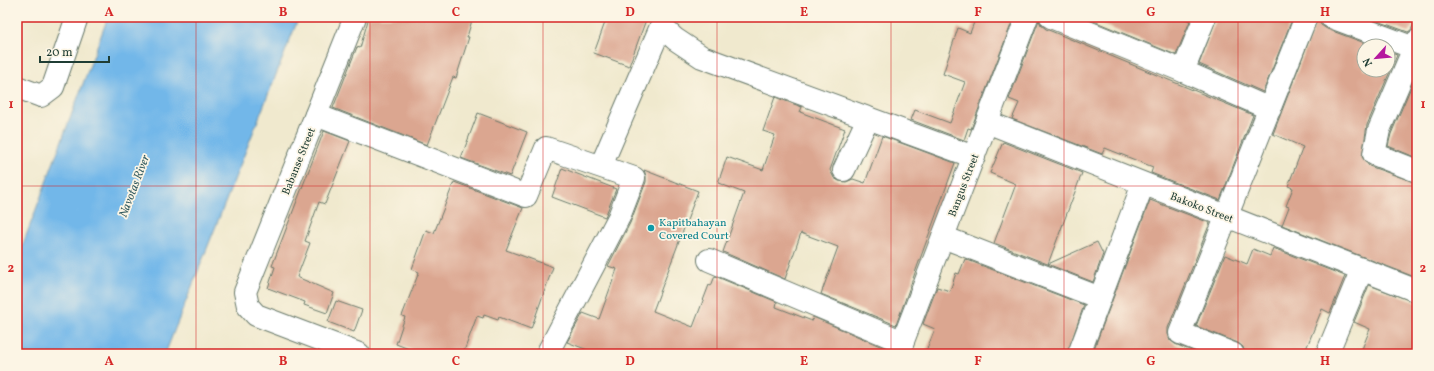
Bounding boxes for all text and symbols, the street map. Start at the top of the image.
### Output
text: A [104,4,114,22]
text: B [279,4,288,22]
text: C [452,4,460,22]
text: D [625,4,635,22]
text: E [800,4,808,22]
text: F [974,4,982,22]
text: G [1146,4,1156,22]
text: H [1320,4,1330,22]
scale bar [40,38,109,64]
north arrow [1356,38,1396,78]
text: 20 m [46,45,73,61]
text: N [1360,55,1377,69]
text: 1 [8,96,14,114]
text: 1 [1420,96,1426,114]
street label: Babanse Street [279,126,320,197]
water label: Navotas River [116,152,154,220]
street label: Bangus Street [945,152,983,219]
street label: Bakoko Street [1168,189,1235,227]
place label: Kapitbahayan Covered Court [659,216,729,244]
marker: Kapitbahayan Covered Court [646,223,656,233]
text: 2 [8,260,15,278]
text: 2 [1420,260,1427,278]
text: A [104,353,114,371]
text: B [279,353,288,371]
text: C [452,353,460,371]
text: D [625,353,635,371]
text: E [800,353,808,371]
text: F [974,353,982,371]
text: G [1146,353,1156,371]
text: H [1320,353,1330,371]

